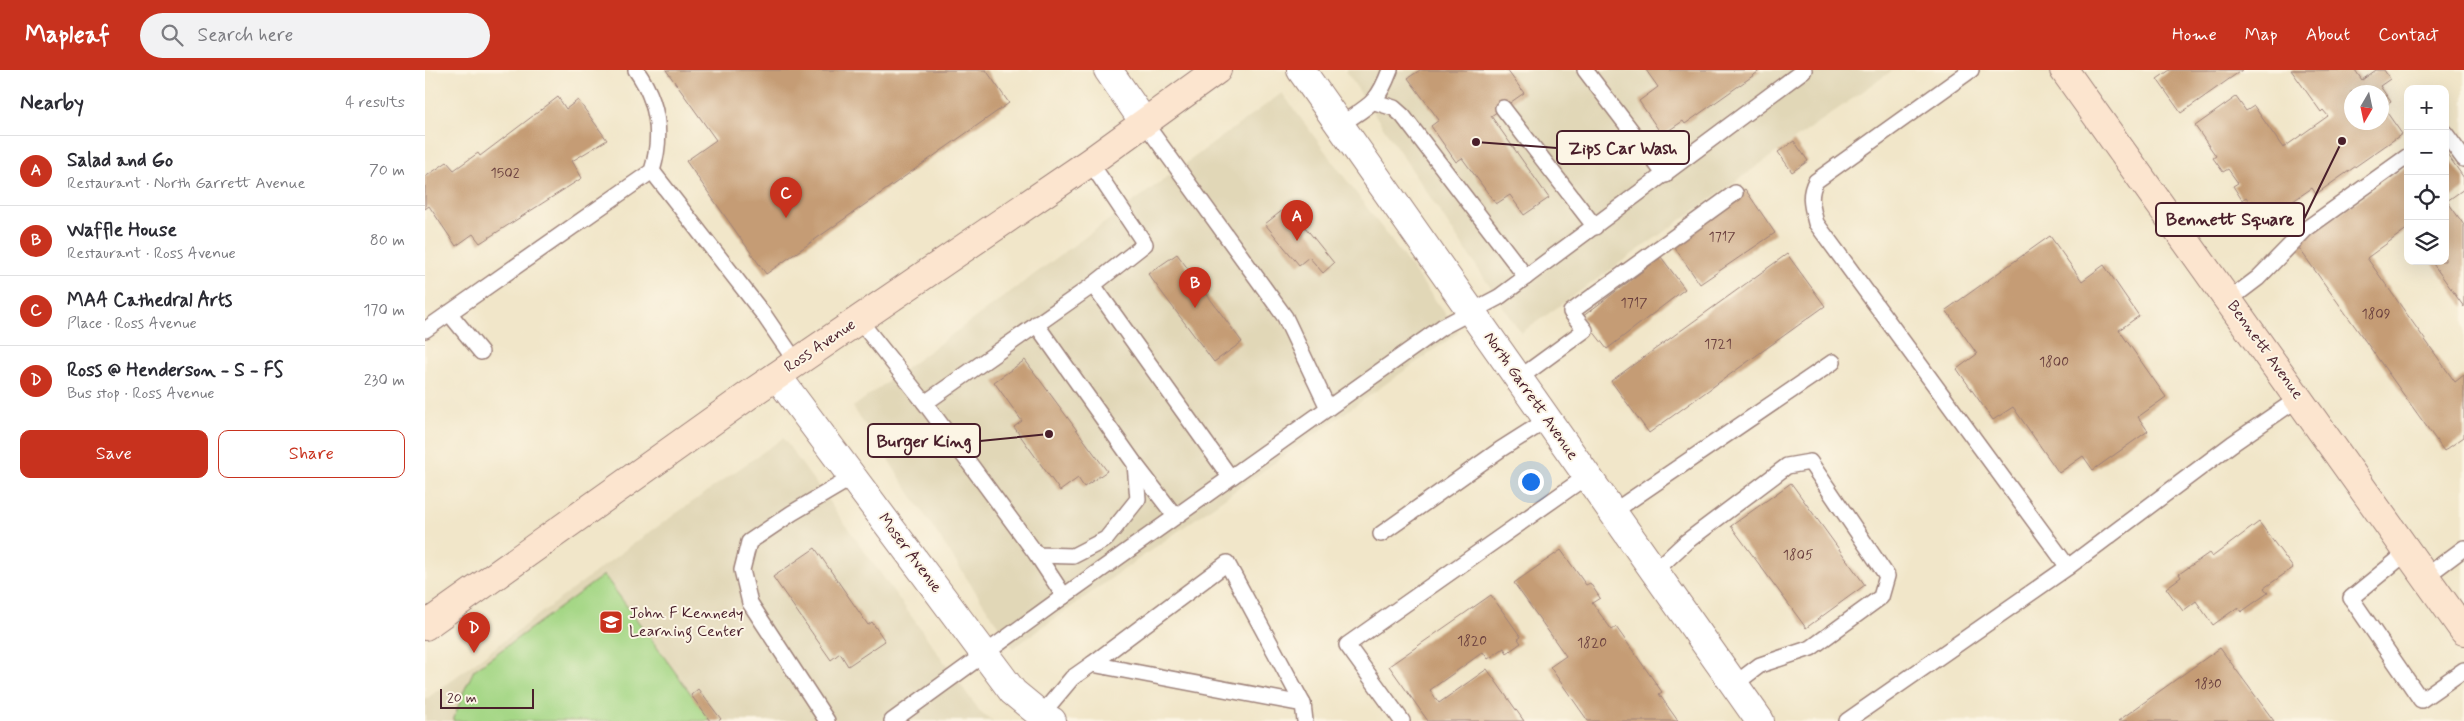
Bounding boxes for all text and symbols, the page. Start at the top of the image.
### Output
search box [140,13,490,58]
text: Mapleaf [25,20,110,51]
icon: search [158,21,186,49]
text: Search here [198,23,293,48]
text: Home [2172,23,2217,47]
text: Map [2245,23,2278,47]
text: About [2306,23,2350,47]
text: Contact [2378,23,2439,47]
north arrow [2344,85,2389,130]
map controls [2404,85,2449,265]
button: + [2404,85,2449,130]
text: Nearby [20,89,84,117]
text: 4 results [345,92,405,113]
button: − [2404,130,2449,175]
callout: Zips Car Wash [1557,131,1689,164]
text: Zips Car Wash [1568,137,1678,161]
text: Salad and Go [67,148,173,173]
text: A [31,160,41,181]
text: 70 m [369,160,405,181]
house number: 1502 [491,164,520,182]
text: Restaurant · North Garrett Avenue [67,173,305,194]
button: locate [2404,175,2449,220]
pin: C [770,177,802,218]
pin: A [1281,200,1313,241]
callout: Bennett Square [2156,203,2304,236]
text: Bennett Square [2166,208,2295,232]
text: Waffle House [67,218,177,243]
button: layers [2404,220,2449,265]
house number: 1717 [1708,228,1736,246]
text: B [31,230,41,251]
text: 80 m [370,230,405,251]
text: Restaurant · Ross Avenue [67,243,236,264]
pin: B [1179,267,1211,308]
text: MAA Cathedral Arts [67,288,232,313]
house number: 1717 [1620,294,1648,312]
street label: Bennett Avenue [2222,296,2308,404]
text: C [30,300,42,321]
text: 170 m [363,300,405,321]
house number: 1809 [2361,305,2391,323]
text: Place · Ross Avenue [67,313,197,334]
street label: Ross Avenue [780,314,860,378]
street label: North Garrett Avenue [1479,328,1583,464]
house number: 1721 [1704,335,1732,353]
house number: 1800 [2039,353,2069,371]
text: Ross @ Henderson - S - FS [67,358,283,383]
text: D [30,370,42,391]
text: 230 m [364,370,405,391]
text: Bus stop · Ross Avenue [67,383,214,404]
callout: Burger King [868,424,980,457]
button: Save [20,430,208,478]
button: Share [218,430,405,478]
text: Burger King [876,430,972,456]
your location [1518,469,1544,495]
street label: Moser Avenue [873,509,947,597]
house number: 1805 [1783,546,1813,564]
place label: John F Kennedy Learning Center [629,603,744,643]
school or university icon: John F Kennedy Learning Center [598,609,624,635]
pin: D [458,612,490,653]
house number: 1820 [1457,632,1487,650]
house number: 1820 [1577,634,1607,652]
house number: 1830 [2194,675,2222,693]
scale bar [440,686,534,709]
text: 20 m [447,689,477,707]

